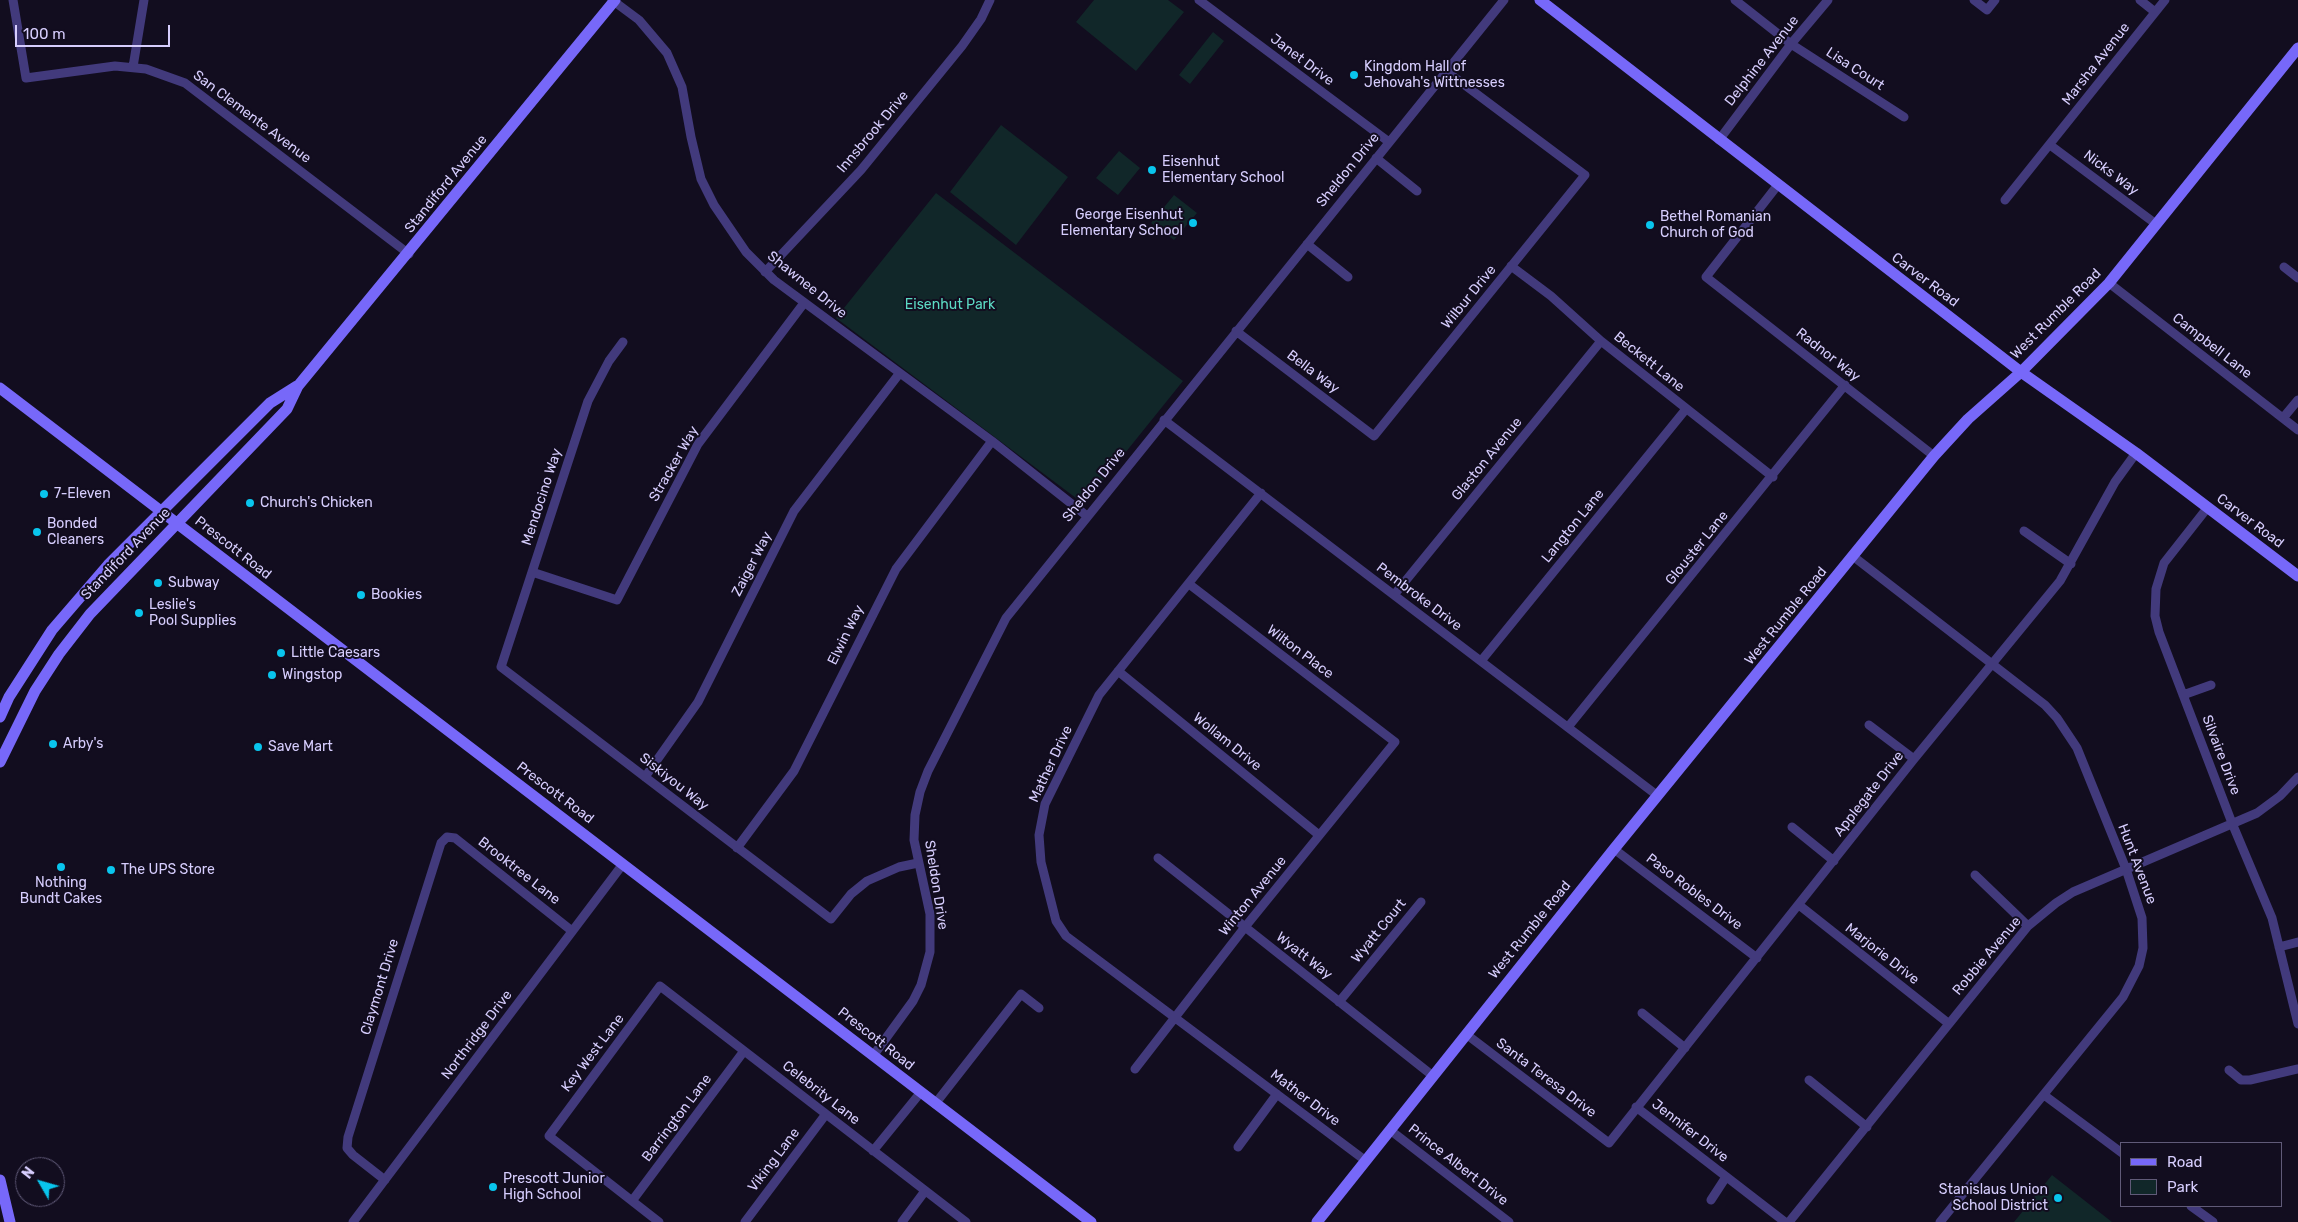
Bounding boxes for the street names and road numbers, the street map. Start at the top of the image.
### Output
street label: Delphine Avenue [1722,13,1802,109]
street label: Marsha Avenue [2059,19,2133,109]
street label: Janet Drive [1267,31,1337,89]
street label: Lisa Court [1823,44,1887,94]
street label: San Clemente Avenue [190,67,314,167]
street label: Innsbrook Drive [834,88,912,176]
street label: Sheldon Drive [1313,130,1383,210]
street label: Standiford Avenue [401,132,491,236]
street label: Nicks Way [2080,147,2142,199]
street label: Shawnee Drive [764,248,850,322]
street label: Carver Road [1888,249,1962,311]
street label: Wilbur Drive [1438,262,1500,332]
street label: West Rumble Road [2007,265,2105,363]
street label: Campbell Lane [2169,310,2255,382]
street label: Radnor Way [1793,325,1863,385]
street label: Beckett Lane [1610,328,1688,396]
street label: Bella Way [1283,347,1343,397]
street label: Glaston Avenue [1448,414,1526,504]
street label: Stracker Way [646,423,702,505]
street label: Sheldon Drive [1059,445,1129,525]
street label: Mendocino Way [518,446,566,548]
street label: Langton Lane [1538,486,1608,566]
street label: Carver Road [2213,490,2287,552]
street label: Standiford Avenue [78,505,174,603]
street label: Glouster Lane [1662,508,1732,588]
street label: Prescott Road [191,513,275,583]
street label: Zaiger Way [728,529,776,599]
street label: Pembroke Drive [1373,559,1465,635]
street label: West Rumble Road [1741,564,1831,668]
street label: Elwin Way [824,602,868,668]
street label: Wilton Place [1263,621,1337,683]
street label: Wollam Drive [1189,709,1265,775]
street label: Silvaire Drive [2198,713,2244,797]
street label: Mather Drive [1026,723,1076,805]
street label: Applegate Drive [1830,748,1908,840]
street label: Siskiyou Way [636,750,712,814]
street label: Prescott Road [513,758,597,828]
street label: Hunt Avenue [2114,821,2160,907]
street label: Brooktree Lane [475,834,563,908]
street label: Sheldon Drive [921,839,951,931]
street label: Paso Robles Drive [1643,850,1745,934]
street label: Winton Avenue [1216,853,1290,939]
street label: West Rumble Road [1485,878,1575,982]
street label: Wyatt Court [1348,896,1410,966]
street label: Robbie Avenue [1949,913,2025,999]
street label: Marjorie Drive [1842,920,1922,988]
street label: Wyatt Way [1272,929,1336,983]
street label: Claymont Drive [357,937,403,1037]
street label: Northridge Drive [438,987,516,1083]
street label: Prescott Road [834,1004,918,1074]
street label: Key West Lane [558,1011,628,1095]
street label: Santa Teresa Drive [1493,1035,1599,1121]
street label: Celebrity Lane [779,1057,863,1129]
street label: Mather Drive [1267,1066,1343,1130]
street label: Barrington Lane [639,1071,715,1165]
street label: Jennifer Drive [1648,1096,1732,1166]
street label: Prince Albert Drive [1405,1121,1511,1209]
street label: Viking Lane [745,1125,803,1195]

